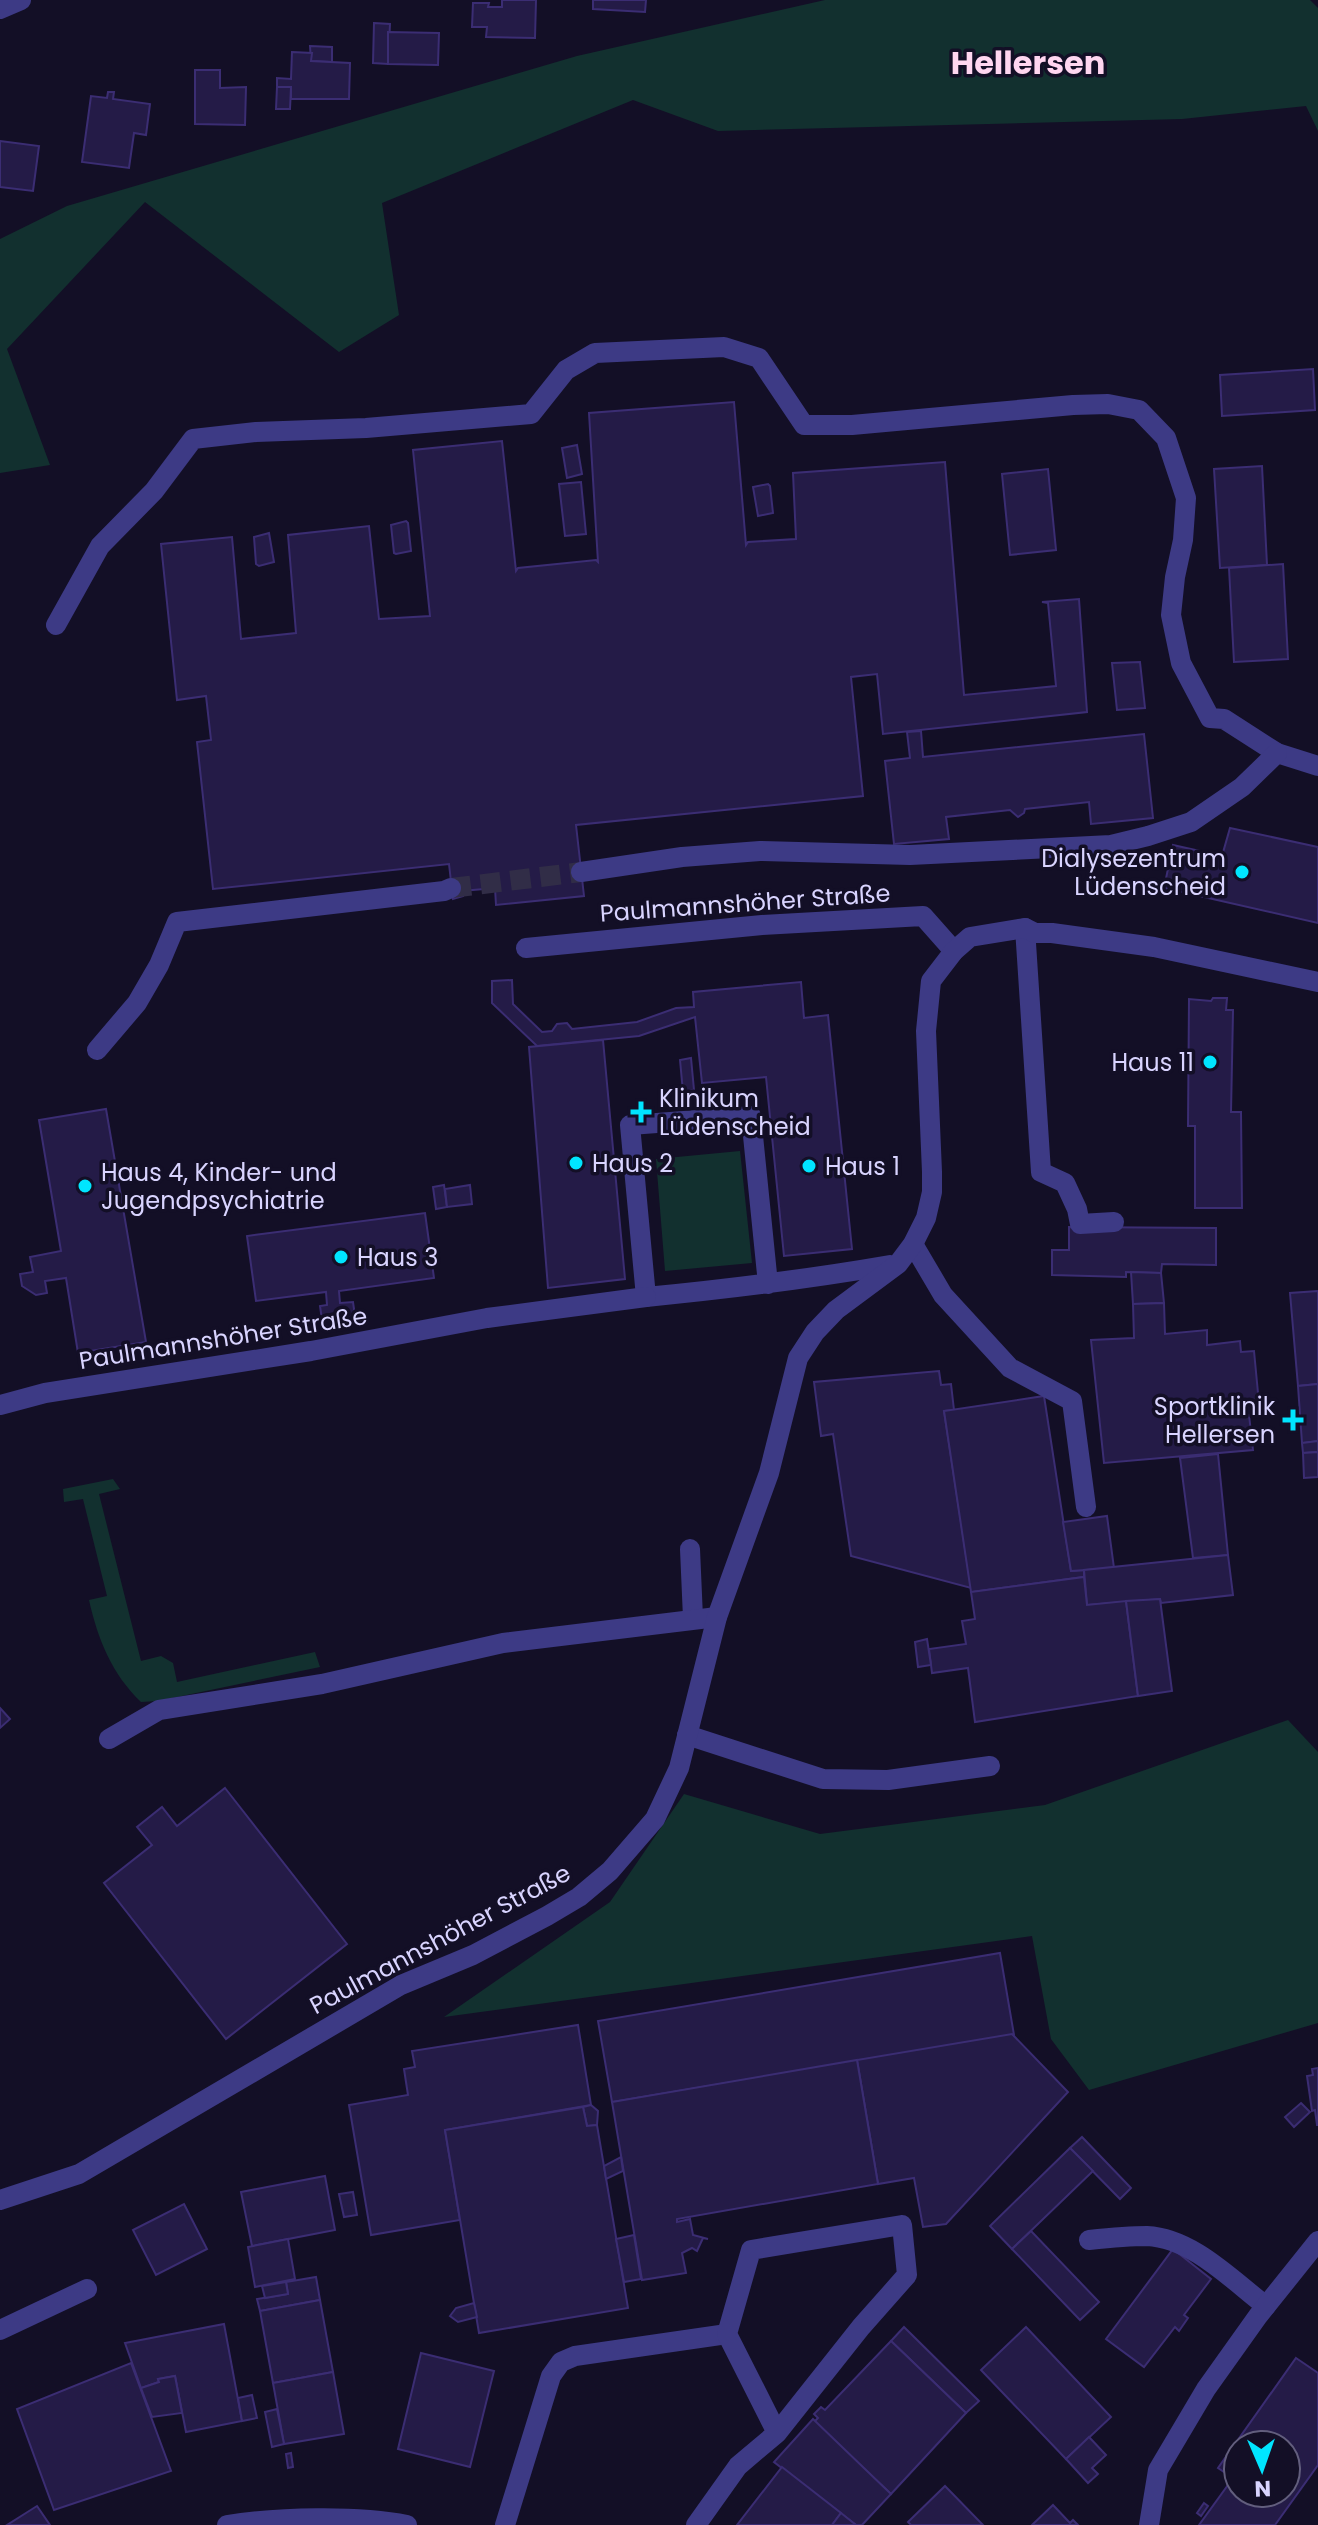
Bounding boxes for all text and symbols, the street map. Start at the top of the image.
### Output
district label: Hellersen [951,40,1105,85]
place label: Dialysezentrum Lüdenscheid [1041,842,1226,903]
marker: Dialysezentrum Lüdenscheid [1233,863,1251,881]
street label: Paulmannshöher Straße [599,876,891,930]
place label: Haus 11 [1112,1046,1194,1079]
marker: Haus 11 [1201,1053,1219,1071]
place label: Klinikum Lüdenscheid [659,1082,811,1143]
marker: Klinikum Lüdenscheid [630,1101,652,1123]
place label: Haus 2 [592,1147,673,1180]
place label: Haus 1 [825,1150,900,1183]
marker: Haus 2 [567,1154,585,1172]
place label: Haus 4, Kinder- und Jugendpsychiatrie [101,1156,337,1217]
marker: Haus 1 [800,1157,818,1175]
marker: Haus 4, Kinder- und Jugendpsychiatrie [76,1177,94,1195]
place label: Haus 3 [357,1241,438,1274]
marker: Haus 3 [332,1248,350,1266]
street label: Paulmannshöher Straße [77,1299,369,1377]
place label: Sportklinik Hellersen [1154,1390,1276,1451]
marker: Sportklinik Hellersen [1282,1409,1304,1431]
street label: Paulmannshöher Straße [304,1856,576,2022]
north arrow [1222,2429,1302,2509]
text: N [1254,2473,1271,2504]

